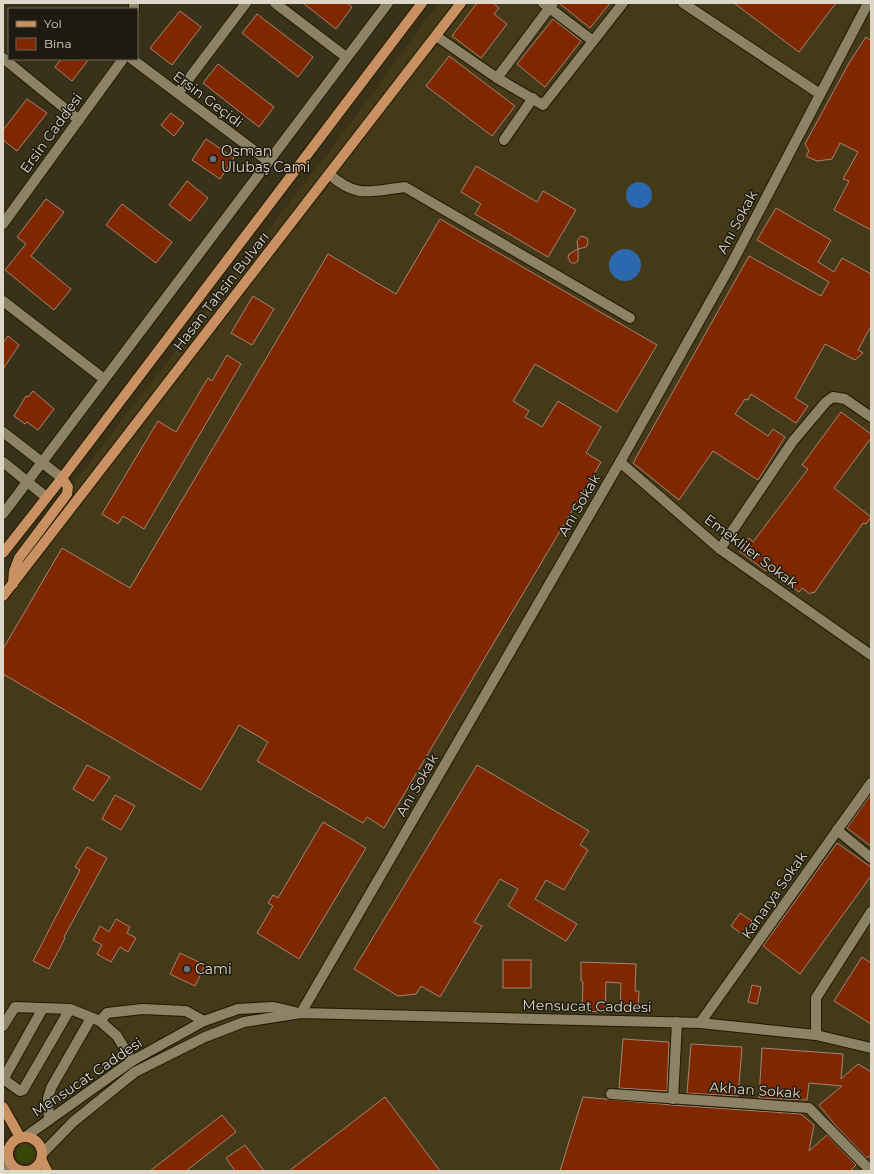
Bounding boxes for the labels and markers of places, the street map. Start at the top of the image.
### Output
place label: Osman Ulubaş Cami [221,142,310,176]
marker: Osman Ulubaş Cami [208,154,218,164]
place label: Cami [195,960,232,978]
marker: Cami [182,964,192,974]

